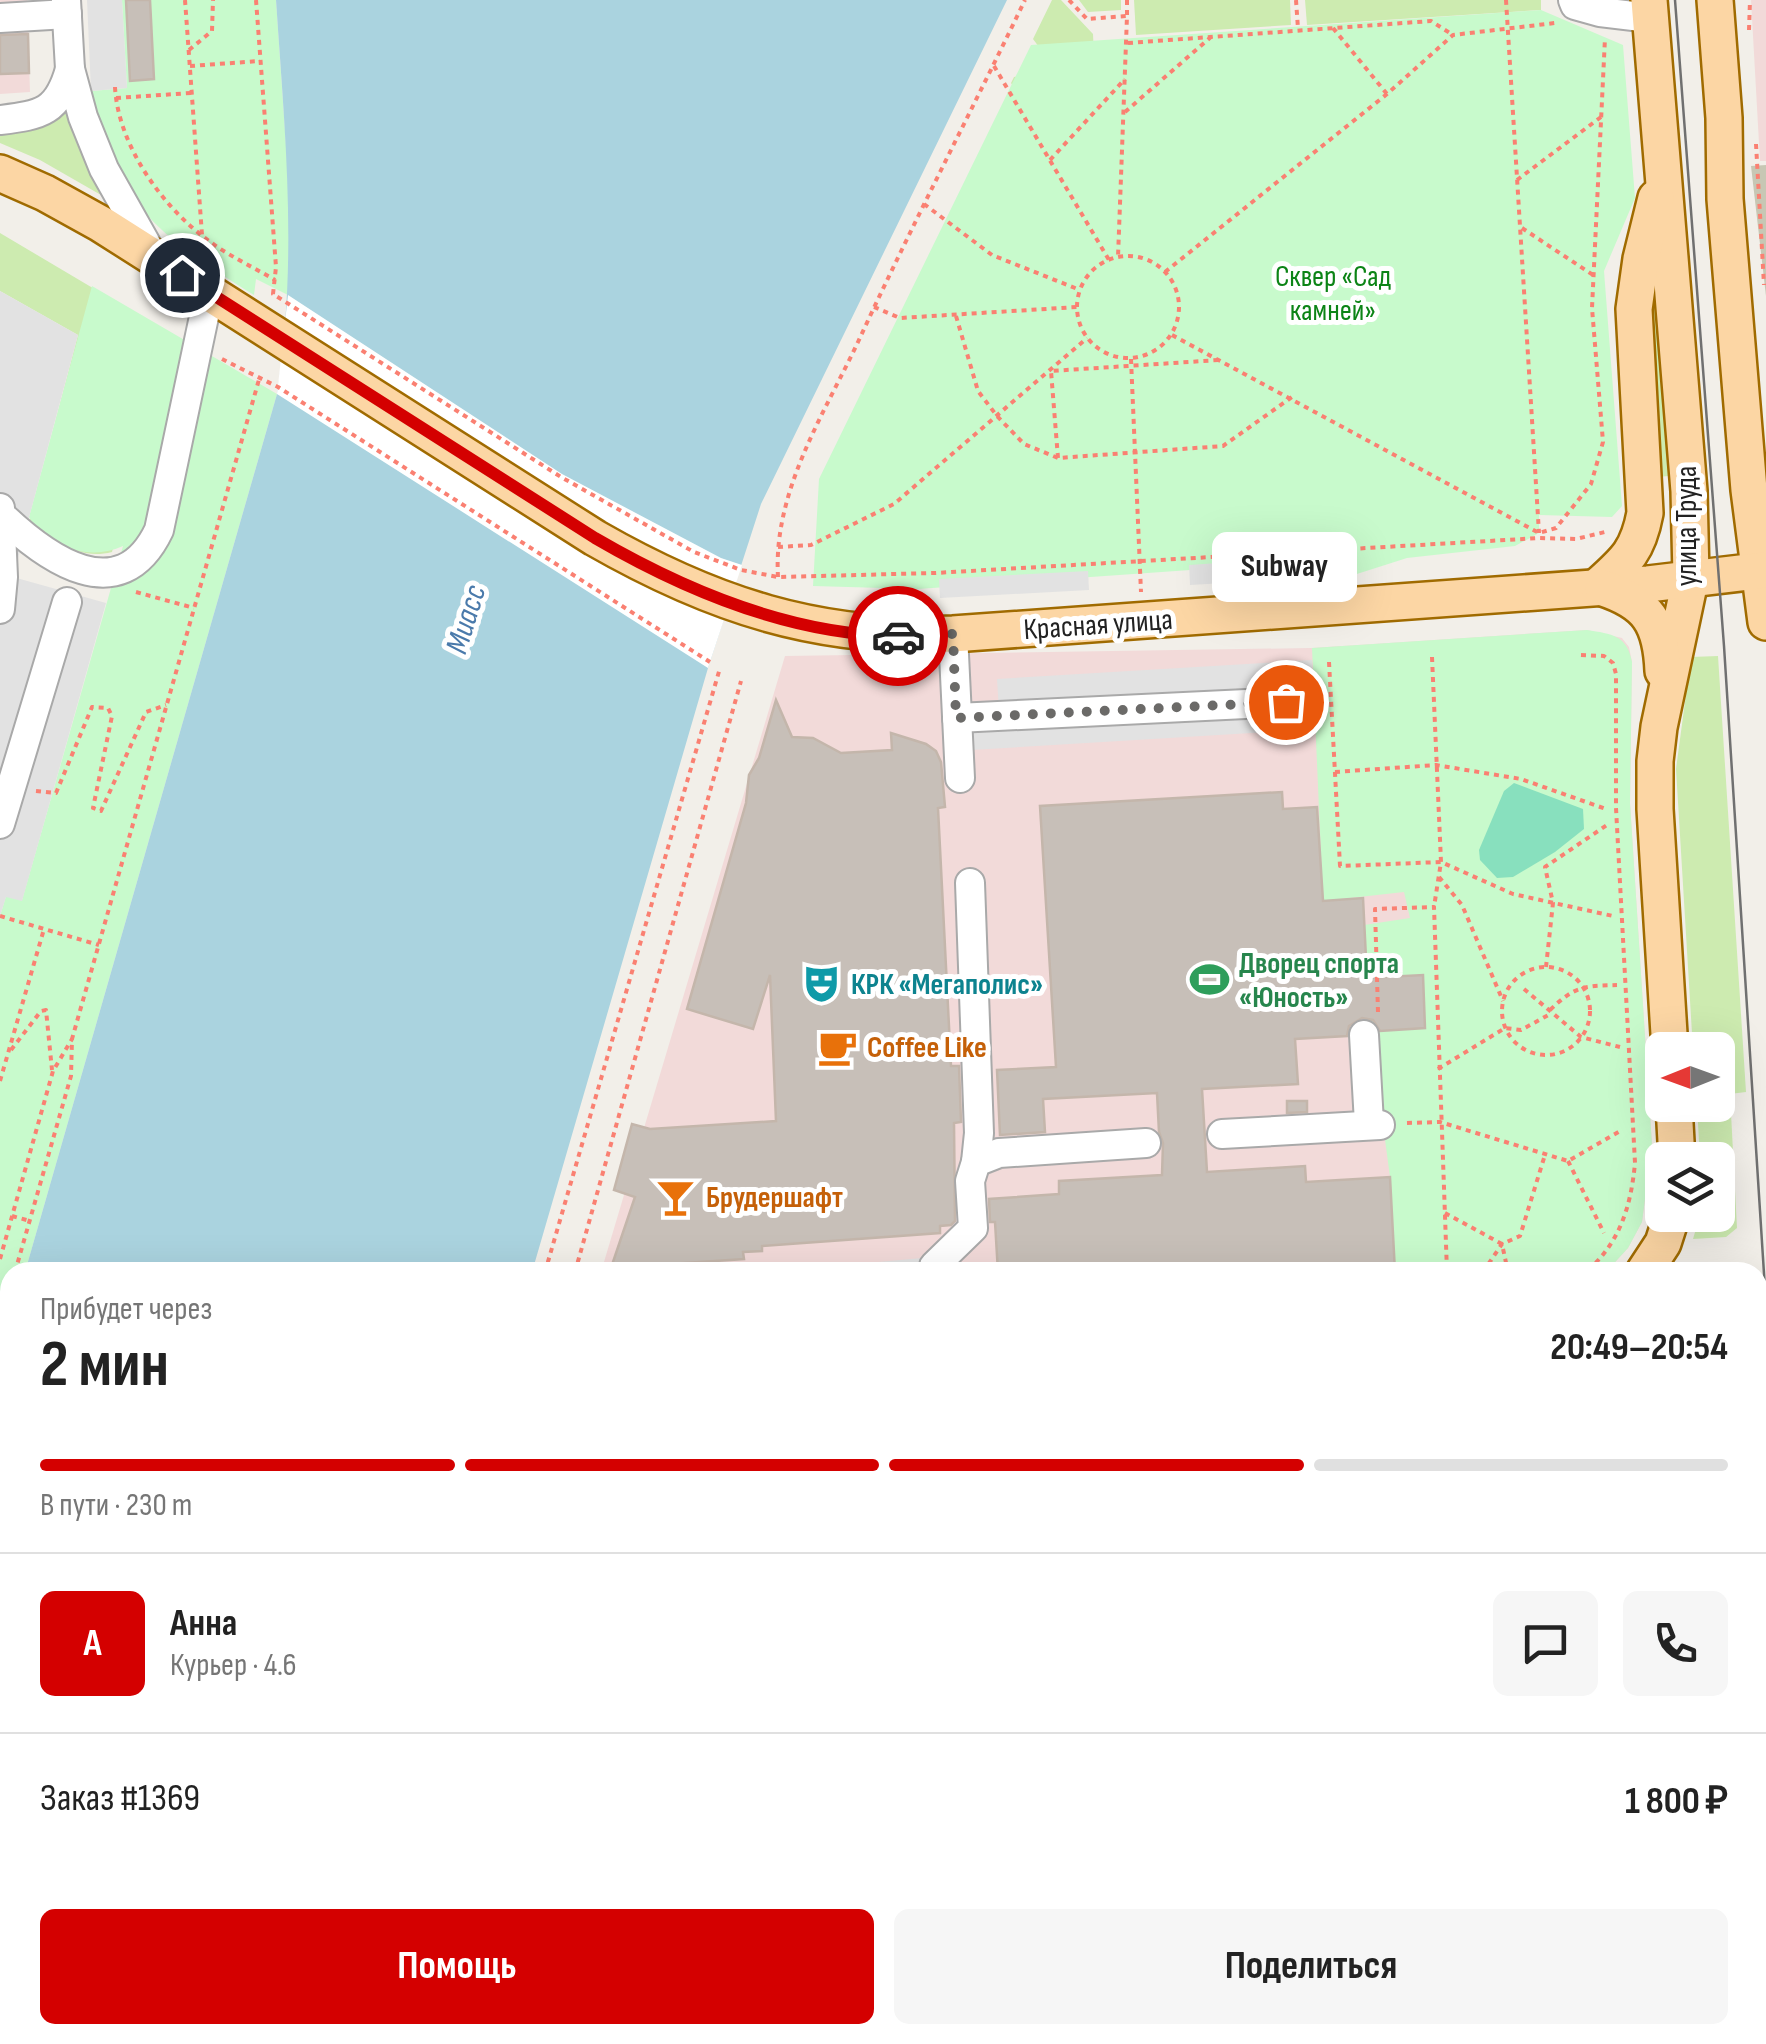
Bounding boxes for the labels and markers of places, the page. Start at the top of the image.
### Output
pin [140,233,225,318]
callout: Subway [1214,532,1358,602]
pin [1244,660,1329,745]
place label: Дворец спорта «Юность» [1239,946,1399,1016]
sports icon: Дворец спорта «Юность» [1188,959,1230,1001]
theatre icon: КРК «Мегаполис» [800,963,842,1005]
place label: КРК «Мегаполис» [851,967,1043,1003]
cafe icon: Coffee Like [816,1026,858,1068]
place label: Coffee Like [867,1030,987,1066]
bar icon: Брудершафт [655,1176,697,1218]
place label: Брудершафт [706,1180,843,1216]

